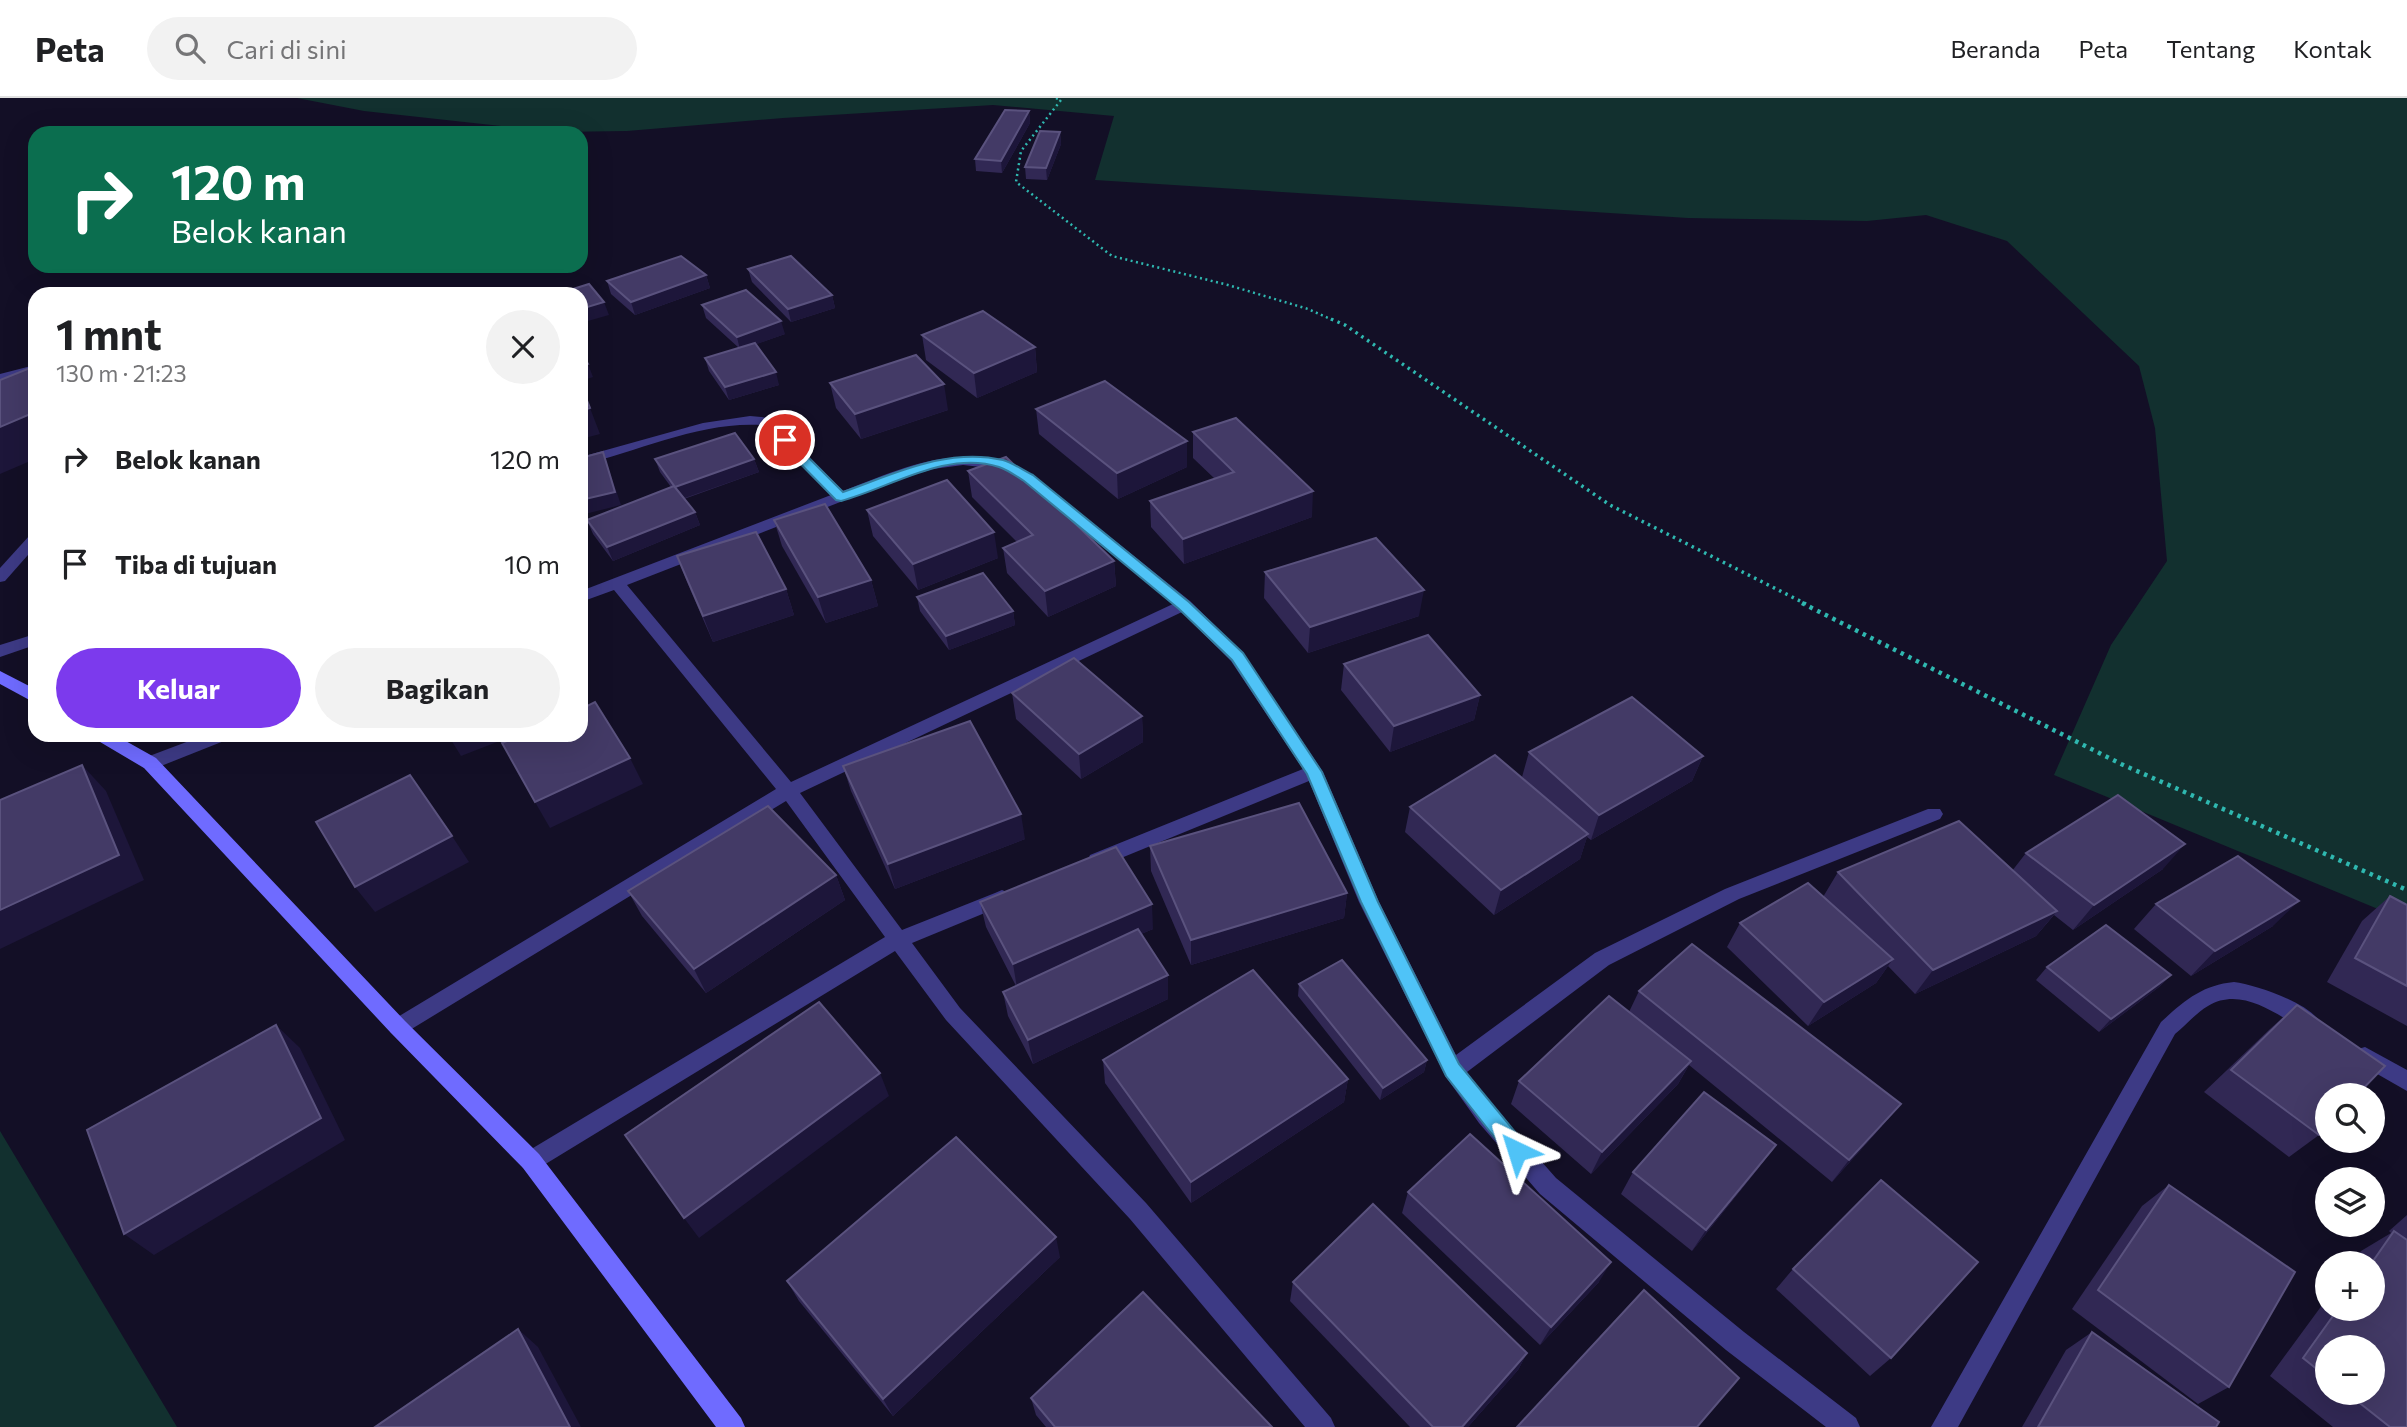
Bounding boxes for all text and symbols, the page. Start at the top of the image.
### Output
search box [147,17,637,80]
text: Peta [35,28,105,69]
icon: search [171,29,209,67]
text: Cari di sini [227,33,347,64]
text: Beranda [1950,34,2041,63]
text: Peta [2079,34,2128,63]
text: Tentang [2166,34,2255,63]
text: Kontak [2293,34,2372,63]
text: 120 m [171,150,305,210]
icon: right [56,154,147,245]
text: Belok kanan [171,210,347,250]
text: 1 mnt [56,307,162,359]
button: close [486,310,560,384]
text: 130 m · 21:23 [56,359,187,387]
pin [755,410,815,470]
icon: arrive [766,421,804,459]
icon: right [56,440,94,478]
text: Belok kanan [115,443,261,474]
text: 120 m [490,443,560,474]
icon: arrive [56,545,94,583]
text: Tiba di tujuan [115,548,277,579]
text: 10 m [504,548,560,579]
button: Keluar [56,648,301,728]
button: Bagikan [315,648,560,728]
map controls [2315,1083,2385,1405]
button: search [2315,1083,2385,1153]
position arrow [1480,1114,1554,1188]
button: layers [2315,1167,2385,1237]
button: + [2315,1251,2385,1321]
button: − [2315,1335,2385,1405]

